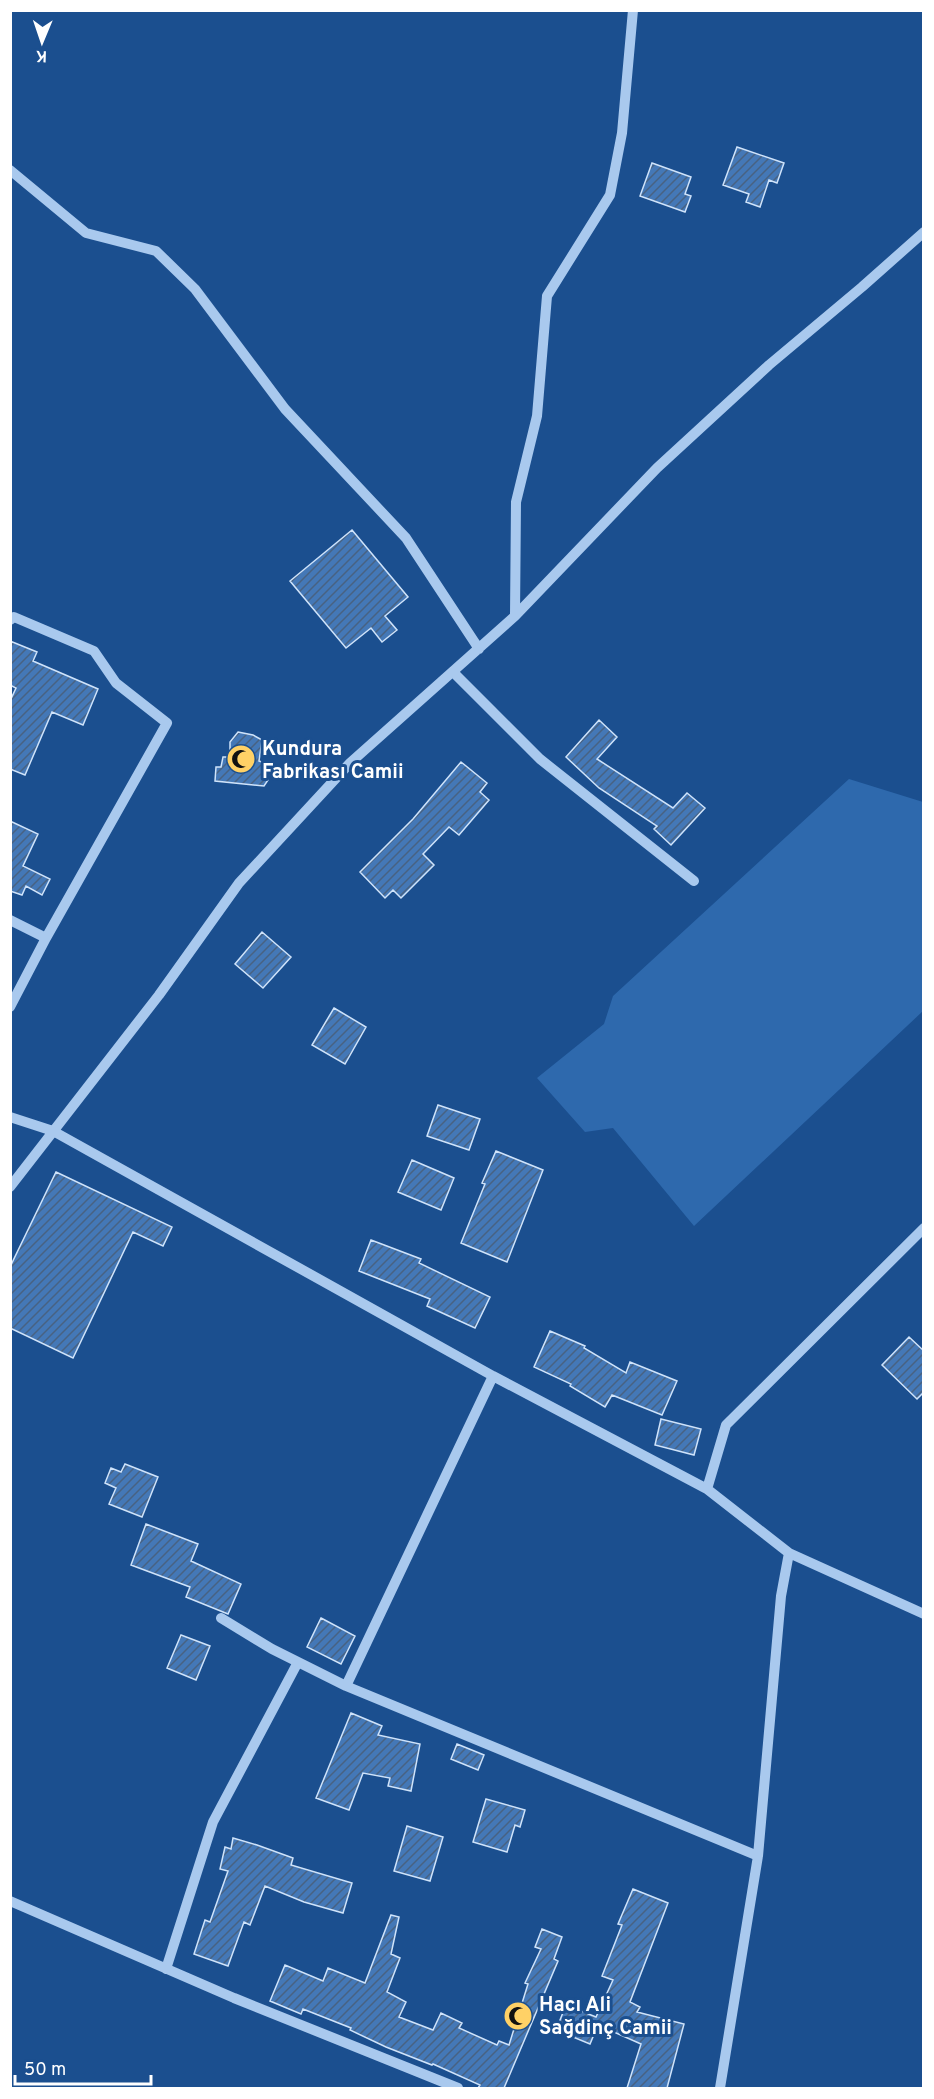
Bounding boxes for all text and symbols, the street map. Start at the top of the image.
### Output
north arrow [12,12,72,72]
text: K [36,45,48,65]
place label: Kundura Fabrikası Camii [262,737,404,786]
mosque icon: Kundura Fabrikası Camii [225,743,257,775]
place label: Hacı Ali Sağdinç Camii [539,1993,672,2042]
mosque icon: Hacı Ali Sağdinç Camii [502,2000,534,2032]
scale bar [15,2048,152,2086]
text: 50 m [24,2059,66,2082]

